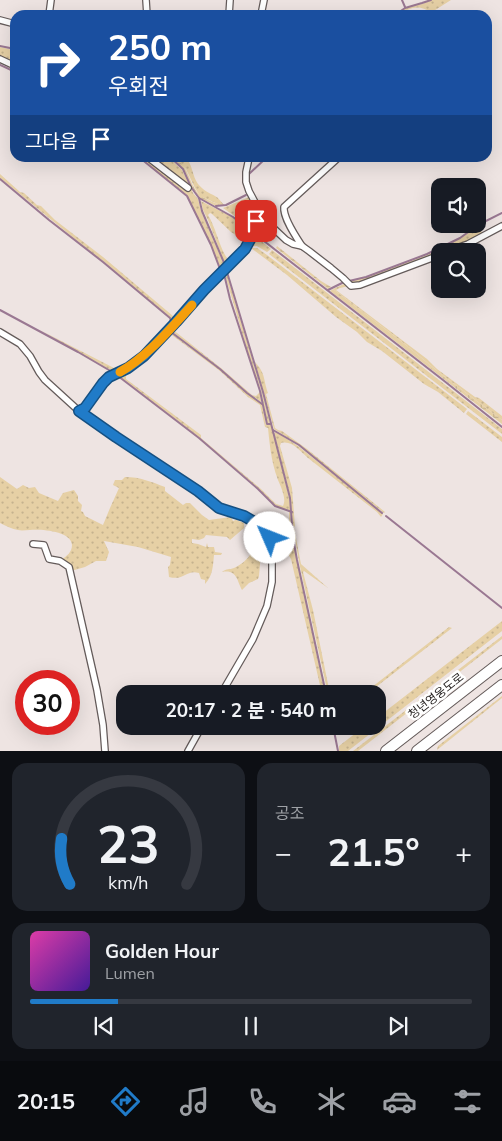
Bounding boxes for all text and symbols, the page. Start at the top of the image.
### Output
text: 250 m [108,25,212,69]
icon: right [25,30,90,95]
text: 우회전 [108,72,169,100]
icon: arrive [87,125,115,153]
text: 그다음 [25,129,77,153]
map controls [431,178,486,298]
button: sound [431,178,486,233]
pin [235,200,277,242]
icon: arrive [242,207,270,235]
button: search [431,243,486,298]
position arrow [243,511,295,563]
street label: 청년영웅도로 [405,669,466,722]
speed limit sign: 30 [15,670,80,735]
text: 20:17 · 2 분 · 540 m [165,698,337,722]
text: 공조 [275,803,304,823]
text: 23 [97,811,160,876]
text: 21.5° [327,828,420,876]
text: − [275,835,292,870]
text: + [455,835,472,870]
text: km/h [108,871,149,893]
text: Golden Hour [105,939,219,963]
text: Lumen [105,963,155,983]
icon: previous [90,1012,118,1040]
icon: pause [237,1012,265,1040]
icon: next [384,1012,412,1040]
icon: directions [108,1084,143,1119]
icon: music [177,1084,212,1119]
icon: phone [245,1084,280,1119]
icon: climate [314,1084,349,1119]
icon: car [382,1084,417,1119]
icon: filters [450,1084,485,1119]
text: 20:15 [17,1087,75,1115]

